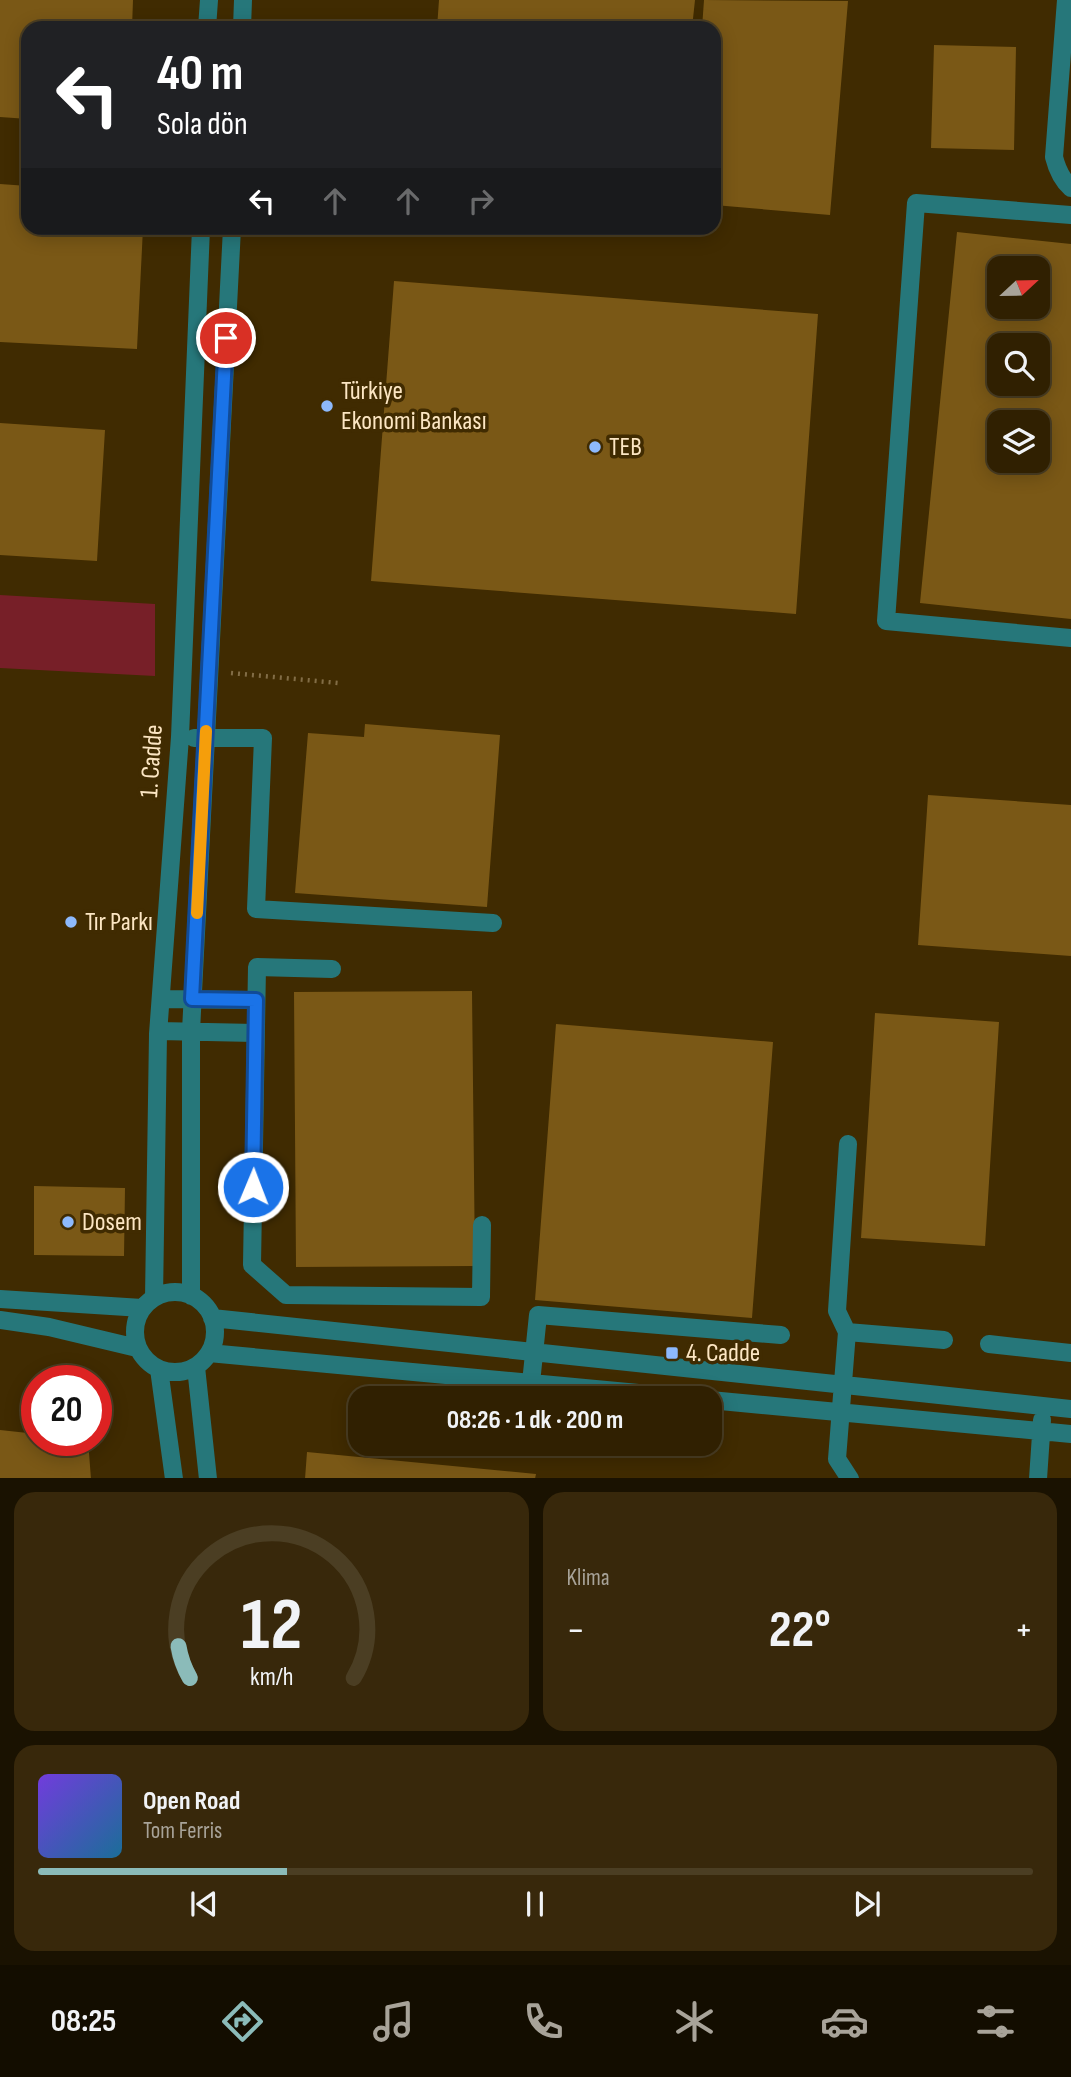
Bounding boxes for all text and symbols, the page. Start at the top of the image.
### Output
text: 40 m [157,45,243,104]
icon: left [42,49,133,140]
text: Sola dön [157,105,248,144]
icon: left [243,182,281,220]
icon: ahead [316,182,354,220]
icon: ahead [389,182,427,220]
icon: right [462,182,500,220]
north arrow [987,256,1050,318]
map controls [987,256,1050,473]
pin [196,308,256,368]
icon: arrive [207,319,245,357]
button: search [987,333,1050,396]
place label: Türkiye Ekonomi Bankası [341,376,487,437]
marker: Türkiye Ekonomi Bankası [319,398,335,414]
button: layers [987,410,1050,473]
place label: TEB [609,432,642,463]
marker: TEB [587,439,603,455]
street label: 1. Cadde [134,723,170,799]
place label: Tır Parkı [85,907,153,938]
marker: Tır Parkı [63,914,79,930]
position arrow [216,1150,290,1224]
place label: Dosem [82,1207,142,1238]
marker: Dosem [60,1214,76,1230]
place label: 4. Cadde [686,1338,760,1369]
marker: 4. Cadde [664,1345,680,1361]
speed limit sign: 20 [21,1365,112,1456]
text: 08:26 · 1 dk · 200 m [447,1405,623,1436]
text: Klima [567,1564,610,1592]
text: 12 [241,1582,302,1670]
text: 22° [769,1599,831,1662]
text: − [567,1608,585,1653]
text: + [1014,1608,1033,1653]
text: km/h [250,1661,293,1692]
text: Open Road [143,1786,240,1817]
text: Tom Ferris [143,1817,222,1845]
icon: previous [185,1885,223,1923]
icon: pause [516,1885,554,1923]
icon: next [848,1885,886,1923]
icon: directions [218,1997,267,2046]
icon: music [369,1997,418,2046]
icon: phone [519,1997,568,2046]
icon: climate [670,1997,719,2046]
icon: car [820,1997,869,2046]
icon: filters [971,1997,1020,2046]
text: 08:25 [51,2002,116,2041]

